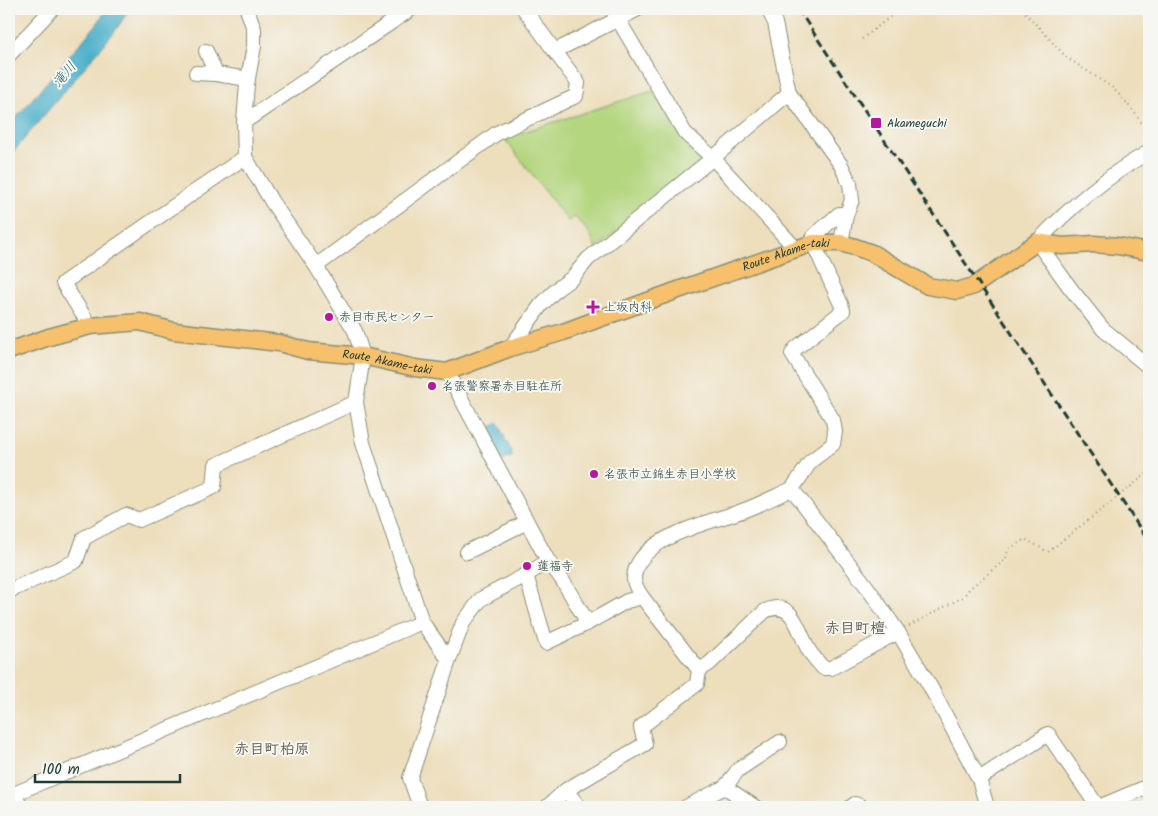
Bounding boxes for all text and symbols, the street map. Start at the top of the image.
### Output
water label: 滝川 [47,57,82,92]
place label: Akameguchi [887,114,948,133]
marker: Akameguchi [869,116,883,130]
street label: Route Akame-taki [740,234,831,277]
place label: 上坂内科 [604,298,652,317]
marker: 上坂内科 [586,300,600,314]
place label: 赤目市民センター [339,308,435,327]
marker: 赤目市民センター [323,311,335,323]
street label: Route Akame-taki [342,345,434,380]
place label: 名張警察署赤目駐在所 [442,377,562,396]
marker: 名張警察署赤目駐在所 [426,380,438,392]
place label: 名張市立錦生赤目小学校 [604,465,736,484]
marker: 名張市立錦生赤目小学校 [588,468,600,480]
place label: 蓮福寺 [537,557,573,576]
marker: 蓮福寺 [521,560,533,572]
district label: 赤目町檀 [825,617,885,641]
district label: 赤目町柏原 [234,738,310,762]
scale bar [35,751,180,783]
text: 100 m [42,758,80,782]

